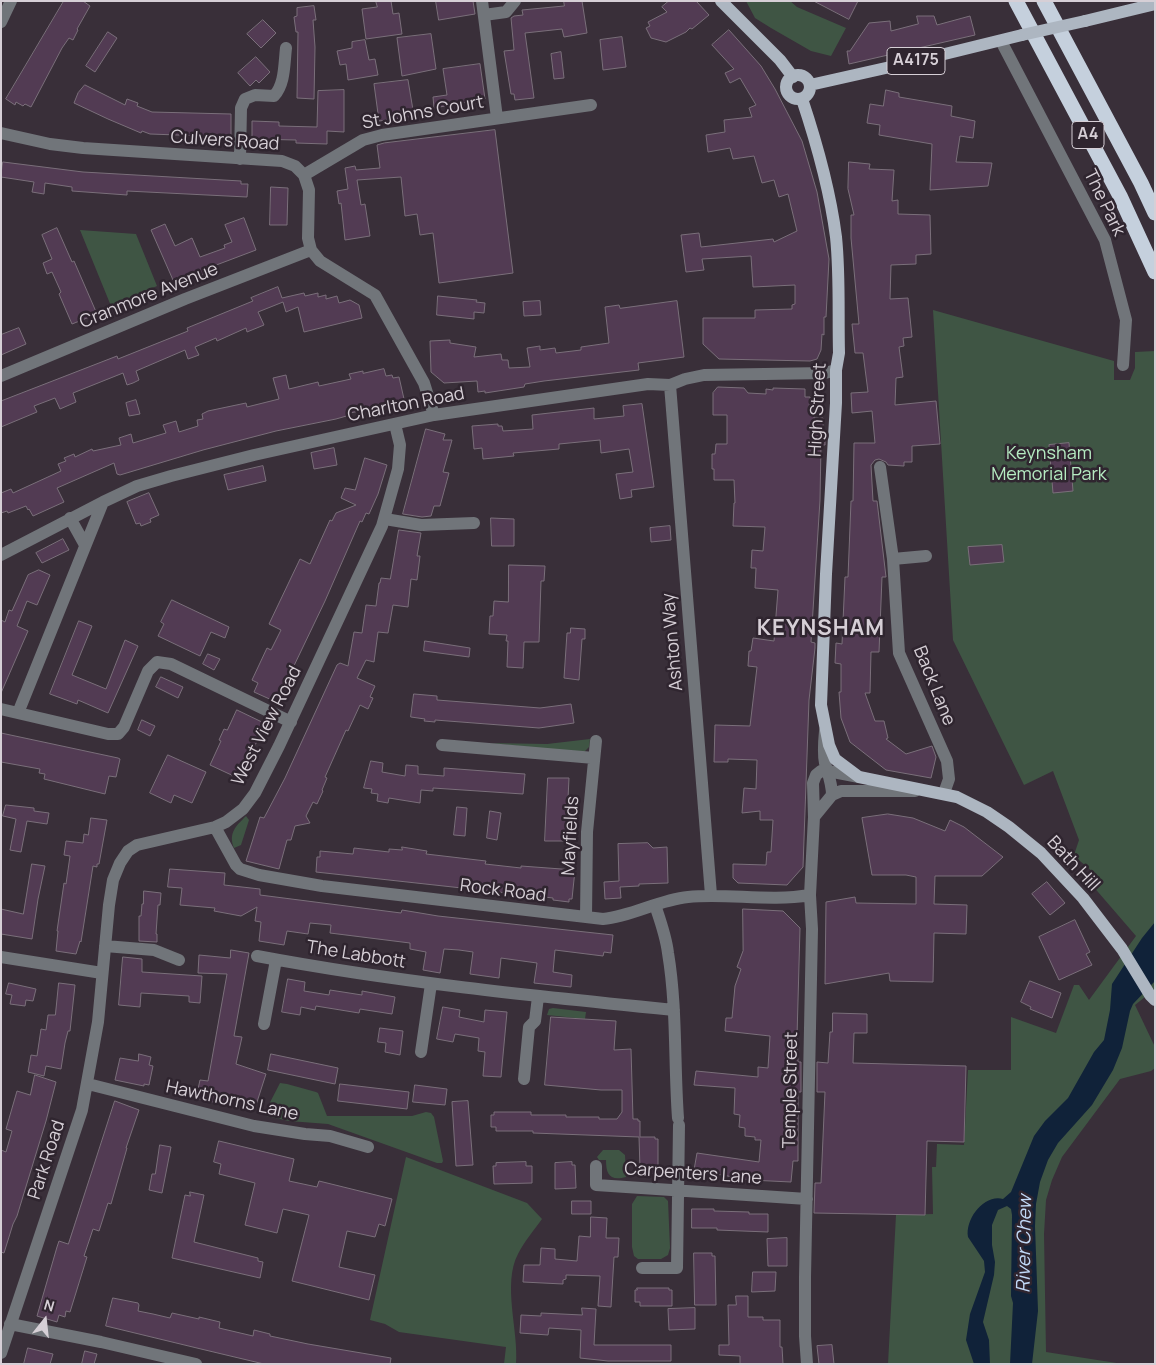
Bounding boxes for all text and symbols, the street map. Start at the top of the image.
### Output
road number: A4175 [887,48,945,74]
street label: St Johns Court [360,92,486,134]
road number: A4 [1072,122,1104,148]
street label: Culvers Road [170,126,280,156]
street label: The Park [1079,166,1129,240]
street label: Cranmore Avenue [77,258,221,334]
street label: High Street [805,362,831,458]
street label: Charlton Road [346,383,466,427]
park label: Keynsham Memorial Park [991,443,1107,486]
street label: Ashton Way [658,592,688,692]
district label: KEYNSHAM [756,616,886,642]
street label: Back Lane [908,643,960,729]
street label: West View Road [228,663,306,789]
street label: Mayfields [558,796,584,876]
street label: Bath Hill [1042,832,1104,896]
street label: Rock Road [458,875,548,907]
street label: The Labbott [305,937,407,973]
street label: Temple Street [779,1031,803,1149]
street label: Hawthorns Lane [164,1076,300,1126]
street label: Park Road [24,1118,70,1202]
street label: Carpenters Lane [623,1158,763,1190]
water label: River Chew [1013,1195,1037,1293]
north arrow [20,1295,70,1345]
text: N [42,1295,57,1316]

